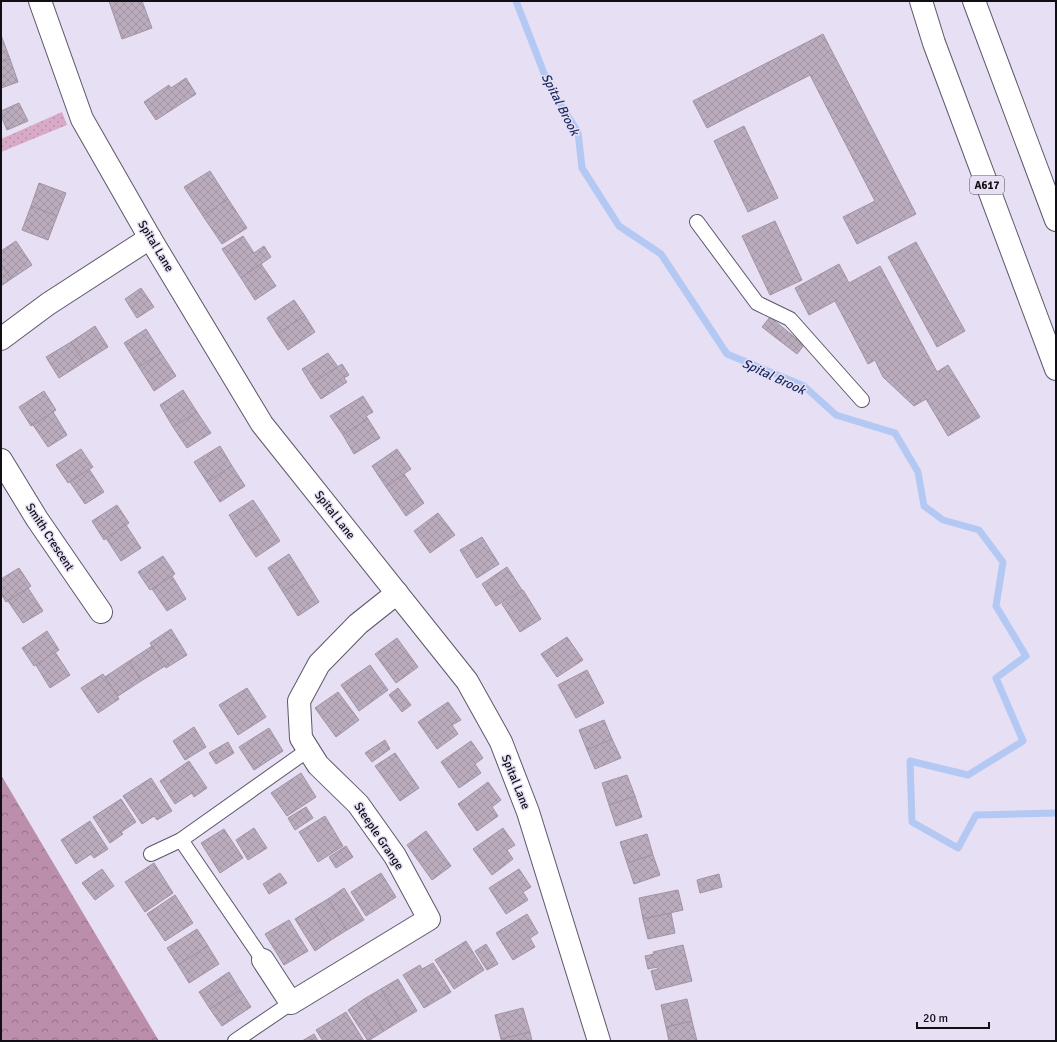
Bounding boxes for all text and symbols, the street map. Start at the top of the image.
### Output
water label: Spital Brook [538,71,583,140]
road number: A617 [970,176,1004,194]
street label: Spital Lane [134,218,177,275]
water label: Spital Brook [740,355,809,399]
street label: Spital Lane [311,488,358,543]
street label: Smith Crescent [22,501,77,574]
street label: Spital Lane [498,753,533,812]
street label: Steeple Grange [351,800,407,873]
scale bar [917,1004,989,1030]
text: 20 m [923,1011,948,1026]

